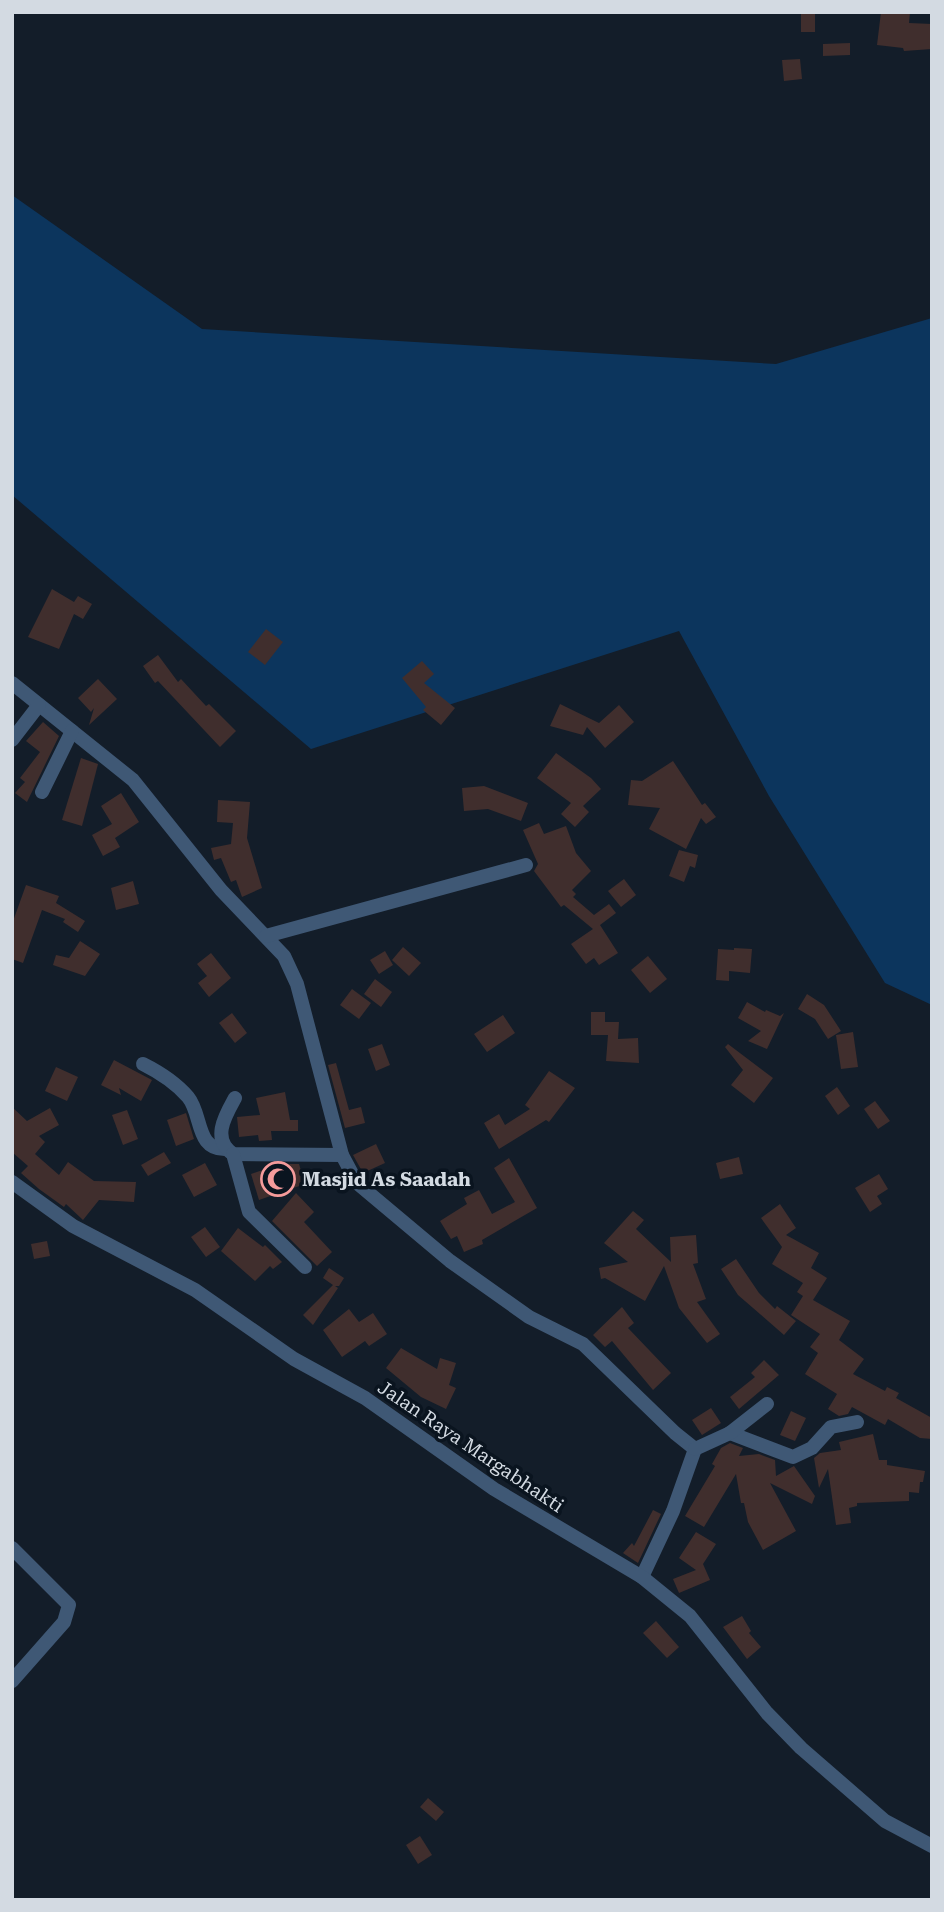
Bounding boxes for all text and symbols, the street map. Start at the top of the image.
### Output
mosque icon: Masjid As Saadah [259,1160,297,1198]
place label: Masjid As Saadah [302,1168,471,1191]
street label: Jalan Raya Margabhakti [373,1376,568,1517]

